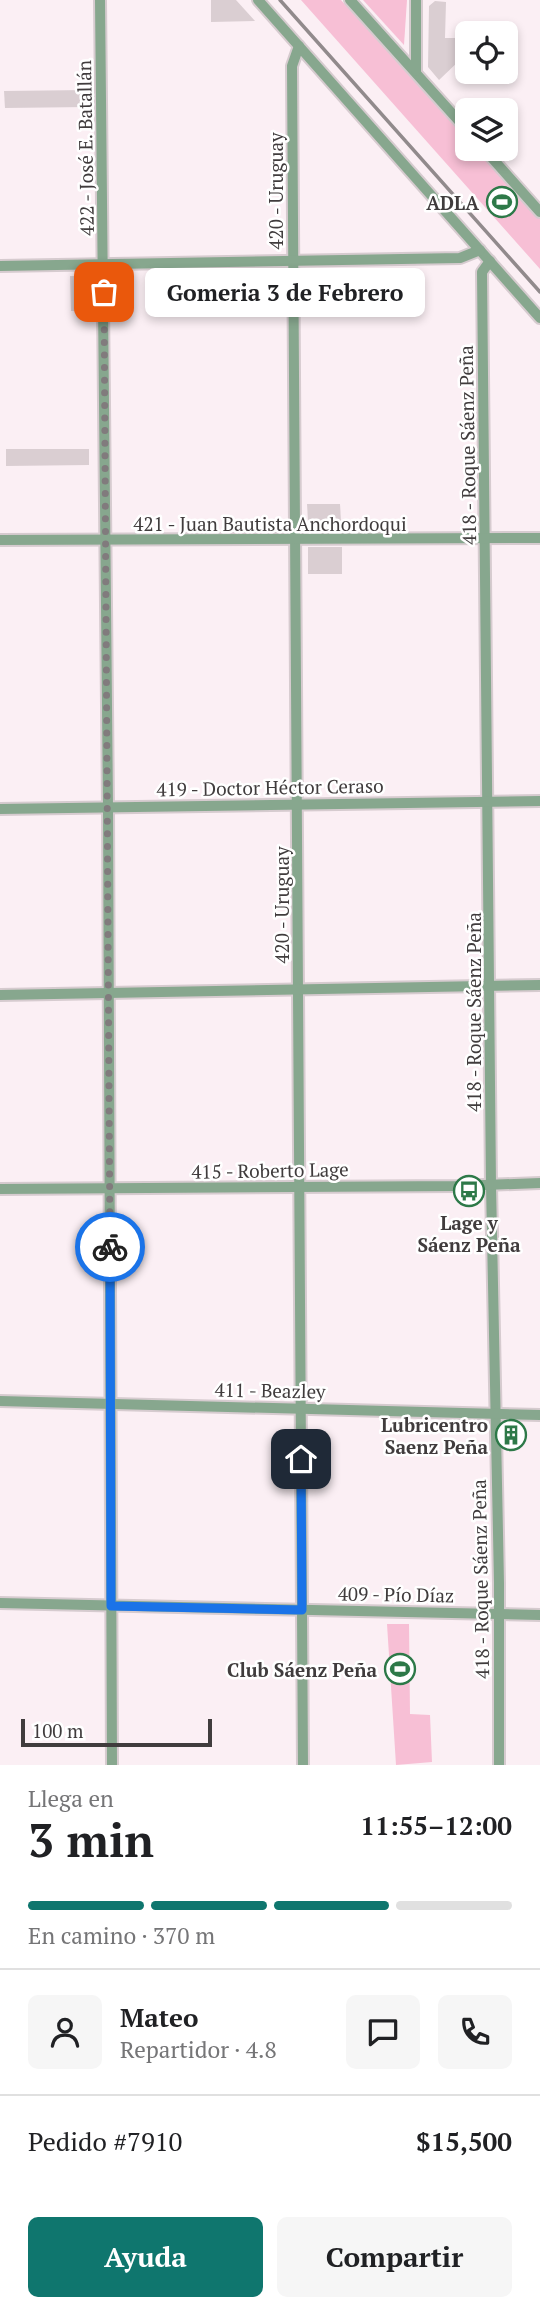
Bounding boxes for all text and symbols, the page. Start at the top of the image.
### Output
map controls [455,21,518,161]
button: locate [455,21,518,84]
street label: 422 - José E. Batallán [71,60,99,236]
button: layers [455,98,518,161]
street label: 420 - Uruguay [263,132,288,250]
sports icon: ADLA [485,185,519,219]
place label: ADLA [426,190,479,215]
pin [74,262,134,322]
callout: Gomeria 3 de Febrero [146,268,426,316]
icon: bag [85,273,123,311]
text: Gomeria 3 de Febrero [167,277,403,308]
street label: 418 - Roque Sáenz Peña [453,345,481,545]
street label: 421 - Juan Bautista Anchordoqui [133,511,407,536]
street label: 419 - Doctor Héctor Ceraso [156,773,384,801]
street label: 420 - Uruguay [269,846,294,964]
street label: 418 - Roque Sáenz Peña [461,912,486,1112]
street label: 415 - Roberto Lage [191,1156,349,1184]
bus stop icon: Lage y Sáenz Peña [452,1174,486,1208]
place label: Lage y Sáenz Peña [417,1210,521,1257]
courier [75,1212,145,1282]
icon: bike [91,1228,129,1266]
street label: 411 - Beazley [214,1377,326,1403]
place label: Lubricentro Saenz Peña [381,1412,488,1459]
building icon: Lubricentro Saenz Peña [494,1418,528,1452]
pin [271,1429,331,1489]
icon: home [282,1440,320,1478]
street label: 418 - Roque Sáenz Peña [466,1479,494,1679]
street label: 409 - Pío Díaz [338,1580,454,1608]
sports icon: Club Sáenz Peña [383,1652,417,1686]
place label: Club Sáenz Peña [227,1657,377,1682]
scale bar [21,1716,212,1748]
text: 100 m [32,1718,83,1743]
text: Llega en [28,1783,114,1814]
text: 11:55–12:00 [360,1808,512,1842]
text: 3 min [28,1809,154,1870]
text: En camino · 370 m [28,1920,215,1951]
button: person [28,1995,102,2069]
button: chat [346,1995,420,2069]
button: phone [438,1995,512,2069]
text: Mateo [120,2000,198,2034]
text: Repartidor · 4.8 [120,2034,277,2065]
text: Pedido #7910 [28,2124,182,2158]
text: $15,500 [416,2124,512,2158]
button: Ayuda [28,2217,263,2297]
button: Compartir [277,2217,512,2297]

